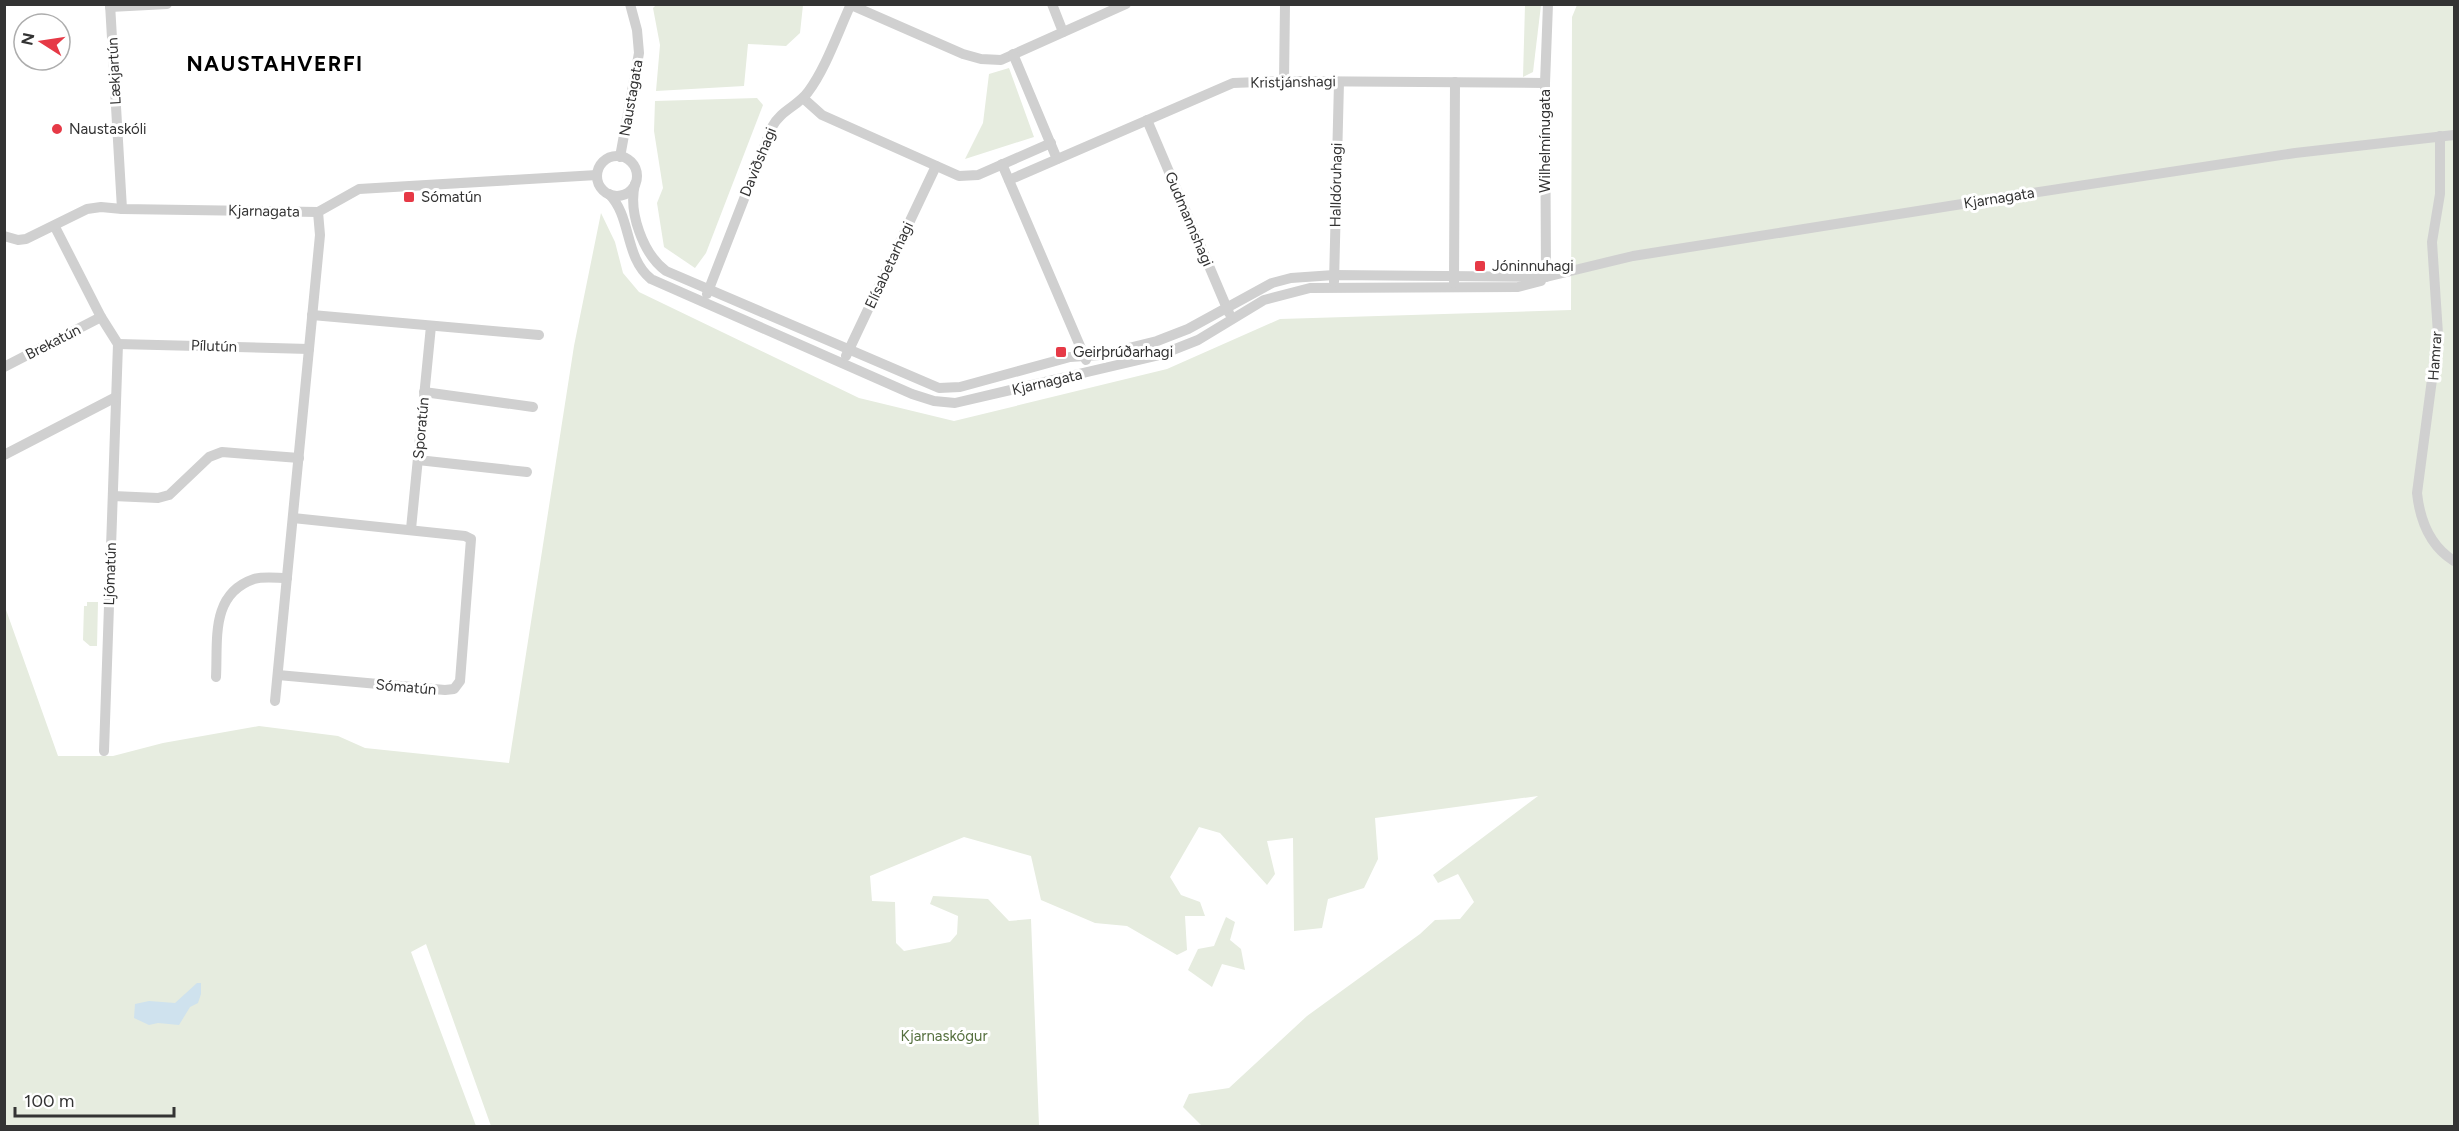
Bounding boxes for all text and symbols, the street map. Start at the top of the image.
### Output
north arrow [12,12,72,72]
text: N [17,31,38,47]
street label: Lækjartún [103,37,125,105]
district label: NAUSTAHVERFI [186,51,364,76]
street label: Naustagata [615,58,647,138]
street label: Kristjánshagi [1250,72,1336,92]
street label: Wilhelmínugata [1536,89,1554,193]
place label: Naustaskóli [69,120,147,138]
marker: Naustaskóli [50,122,64,136]
street label: Daviðshagi [736,125,780,199]
street label: Halldóruhagi [1326,142,1346,228]
street label: Gudmannshagi [1161,169,1217,269]
street label: Kjarnagata [1962,184,2036,212]
place label: Sómatún [421,188,482,206]
marker: Sómatún [402,190,416,204]
street label: Kjarnagata [228,201,300,221]
street label: Elísabetarhagi [861,219,917,311]
place label: Jóninnuhagi [1492,257,1574,275]
marker: Jóninnuhagi [1473,259,1487,273]
street label: Brekatún [22,320,84,364]
street label: Hamrar [2424,331,2446,381]
street label: Pílutún [191,336,237,356]
place label: Geirþrúðarhagi [1073,343,1173,361]
marker: Geirþrúðarhagi [1054,345,1068,359]
street label: Kjarnagata [1010,365,1084,399]
street label: Sporatún [409,396,433,460]
street label: Ljómatún [100,542,120,606]
street label: Sómatún [375,675,437,699]
park label: Kjarnaskógur [901,1027,987,1045]
scale bar [15,1080,174,1118]
text: 100 m [24,1090,74,1112]

